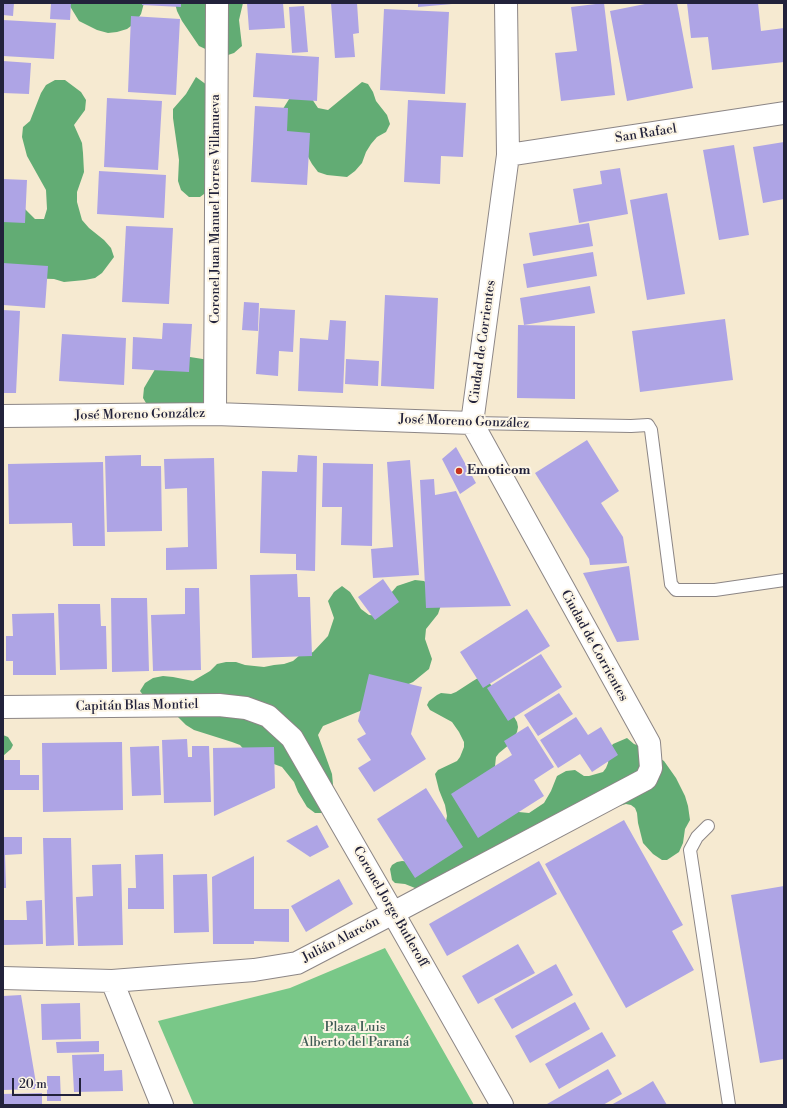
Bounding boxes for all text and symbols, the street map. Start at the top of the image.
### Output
street label: Coronel Juan Manuel Torres Villanueva [208,94,224,324]
street label: San Rafael [614,121,678,147]
street label: Ciudad de Corrientes [467,279,499,405]
street label: José Moreno González [75,406,205,424]
street label: José Moreno González [399,412,529,432]
place label: Emoticom [467,463,530,479]
marker: Emoticom [454,466,464,476]
street label: Ciudad de Corrientes [557,588,631,704]
street label: Capitán Blas Montiel [75,697,199,715]
street label: Coronel Jorge Butleroff [349,844,431,970]
street label: Julián Alarcón [300,914,382,966]
park label: Plaza Luis Alberto del Paraná [301,1020,409,1051]
scale bar [14,1070,83,1096]
text: 20 m [19,1077,47,1092]

